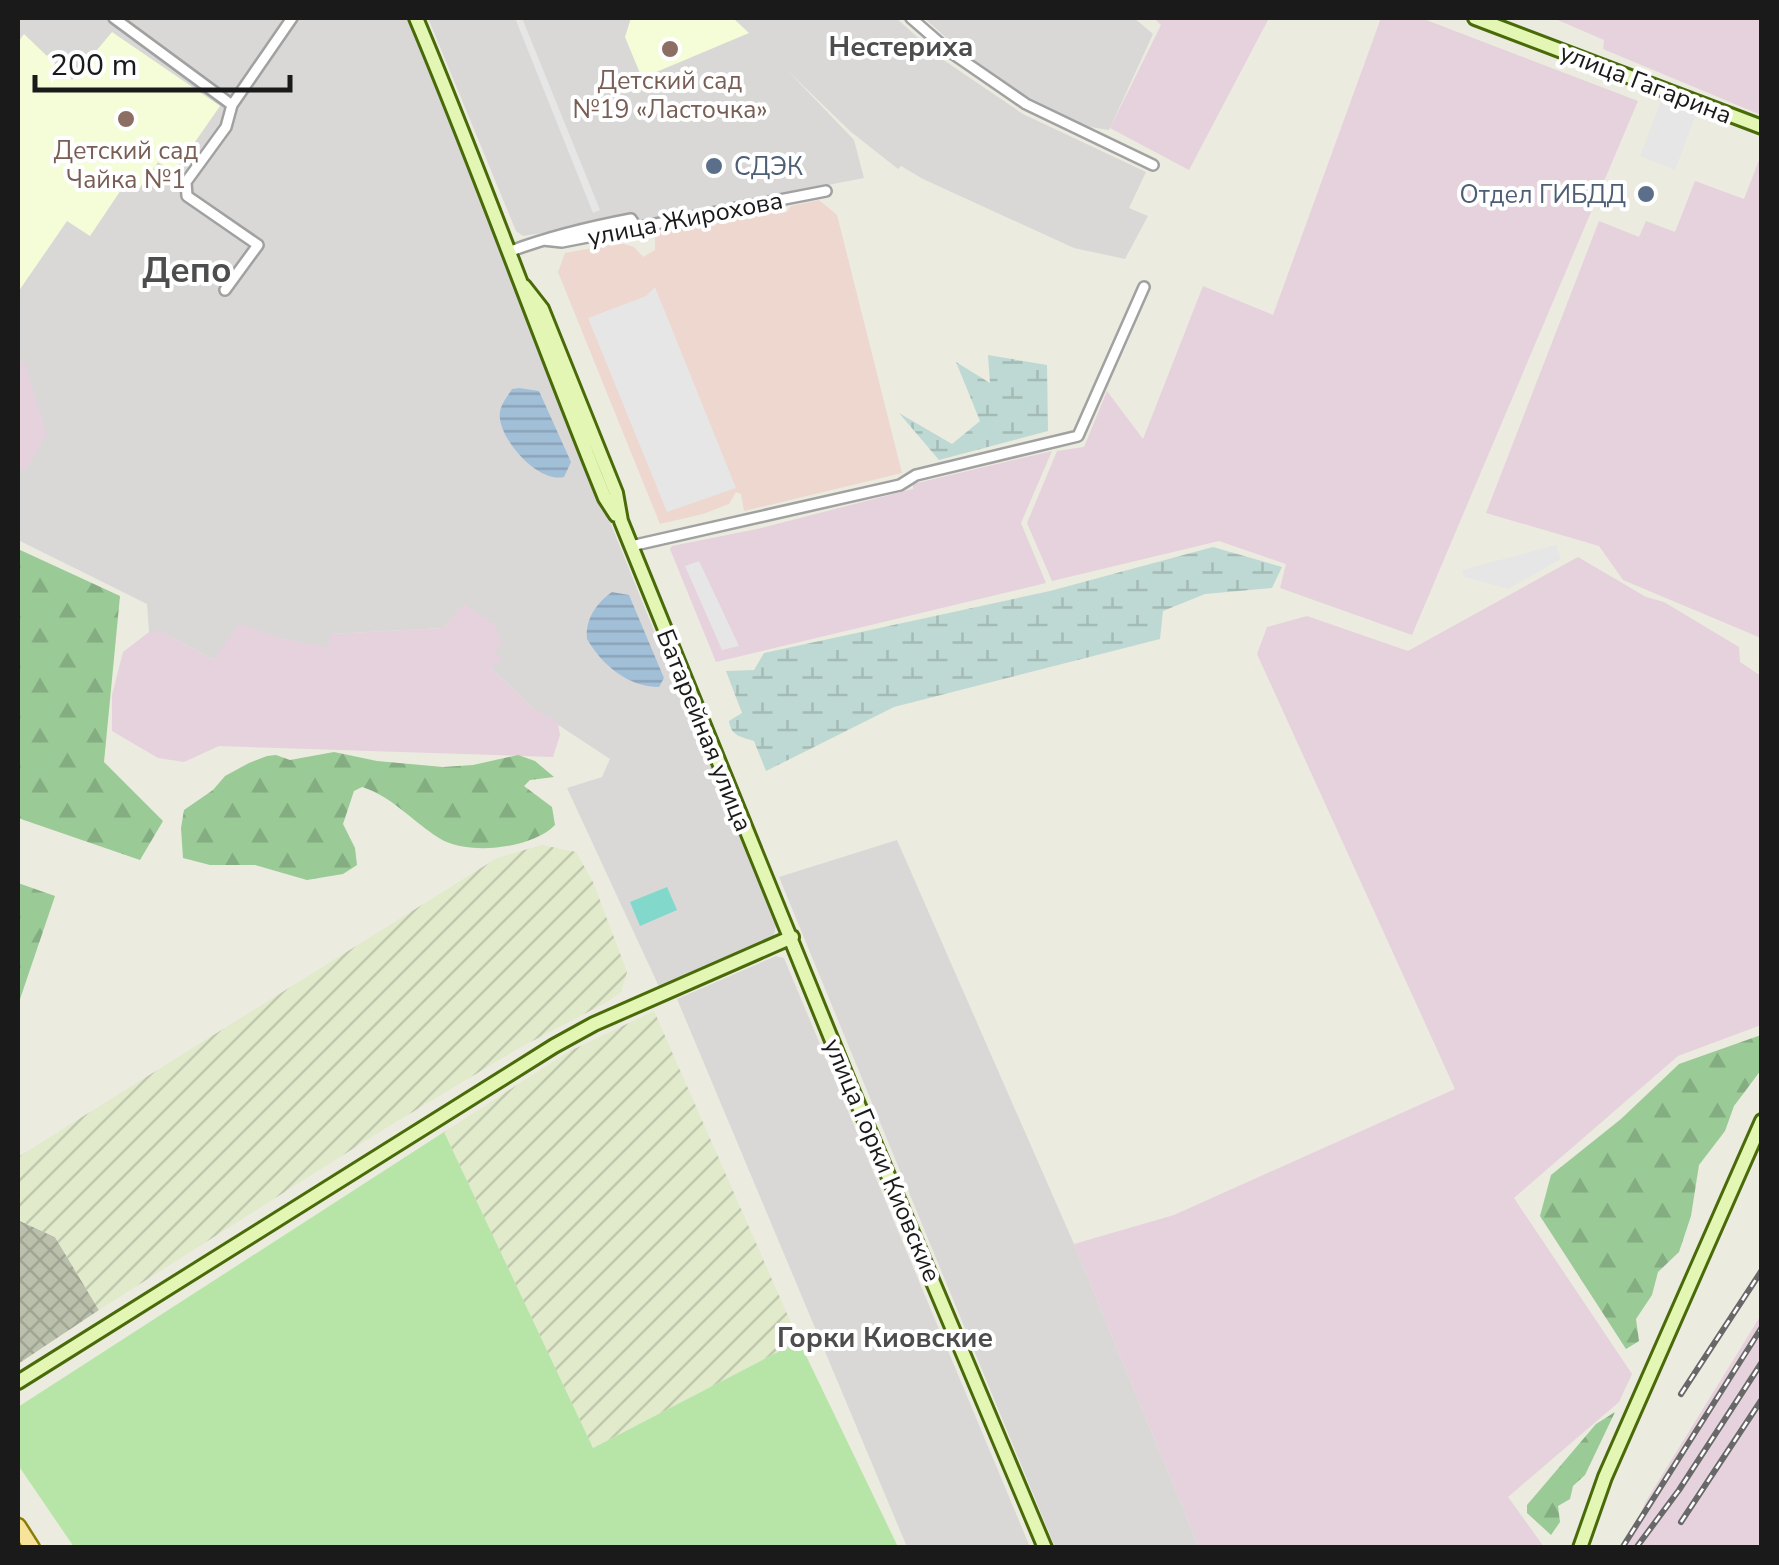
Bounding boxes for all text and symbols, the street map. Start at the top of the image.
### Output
district label: Нестериха [829,28,973,66]
scale bar [35,30,290,92]
street label: улица Гагарина [1555,36,1737,132]
marker: Детский сад №19 «Ласточка» [659,38,681,60]
text: 200 m [50,45,137,86]
place label: Детский сад №19 «Ласточка» [573,64,767,127]
marker: Детский сад Чайка №1 [115,108,137,130]
place label: Детский сад Чайка №1 [54,134,199,197]
place label: СДЭК [734,150,803,184]
marker: СДЭК [703,155,725,177]
place label: Отдел ГИБДД [1460,178,1626,212]
street label: улица Жирохова [585,183,786,255]
marker: Отдел ГИБДД [1635,183,1657,205]
district label: Депо [142,247,232,294]
street label: Батарейная улица [648,624,760,837]
street label: улица Горки Киовские [815,1033,949,1287]
district label: Горки Киовские [777,1319,993,1357]

